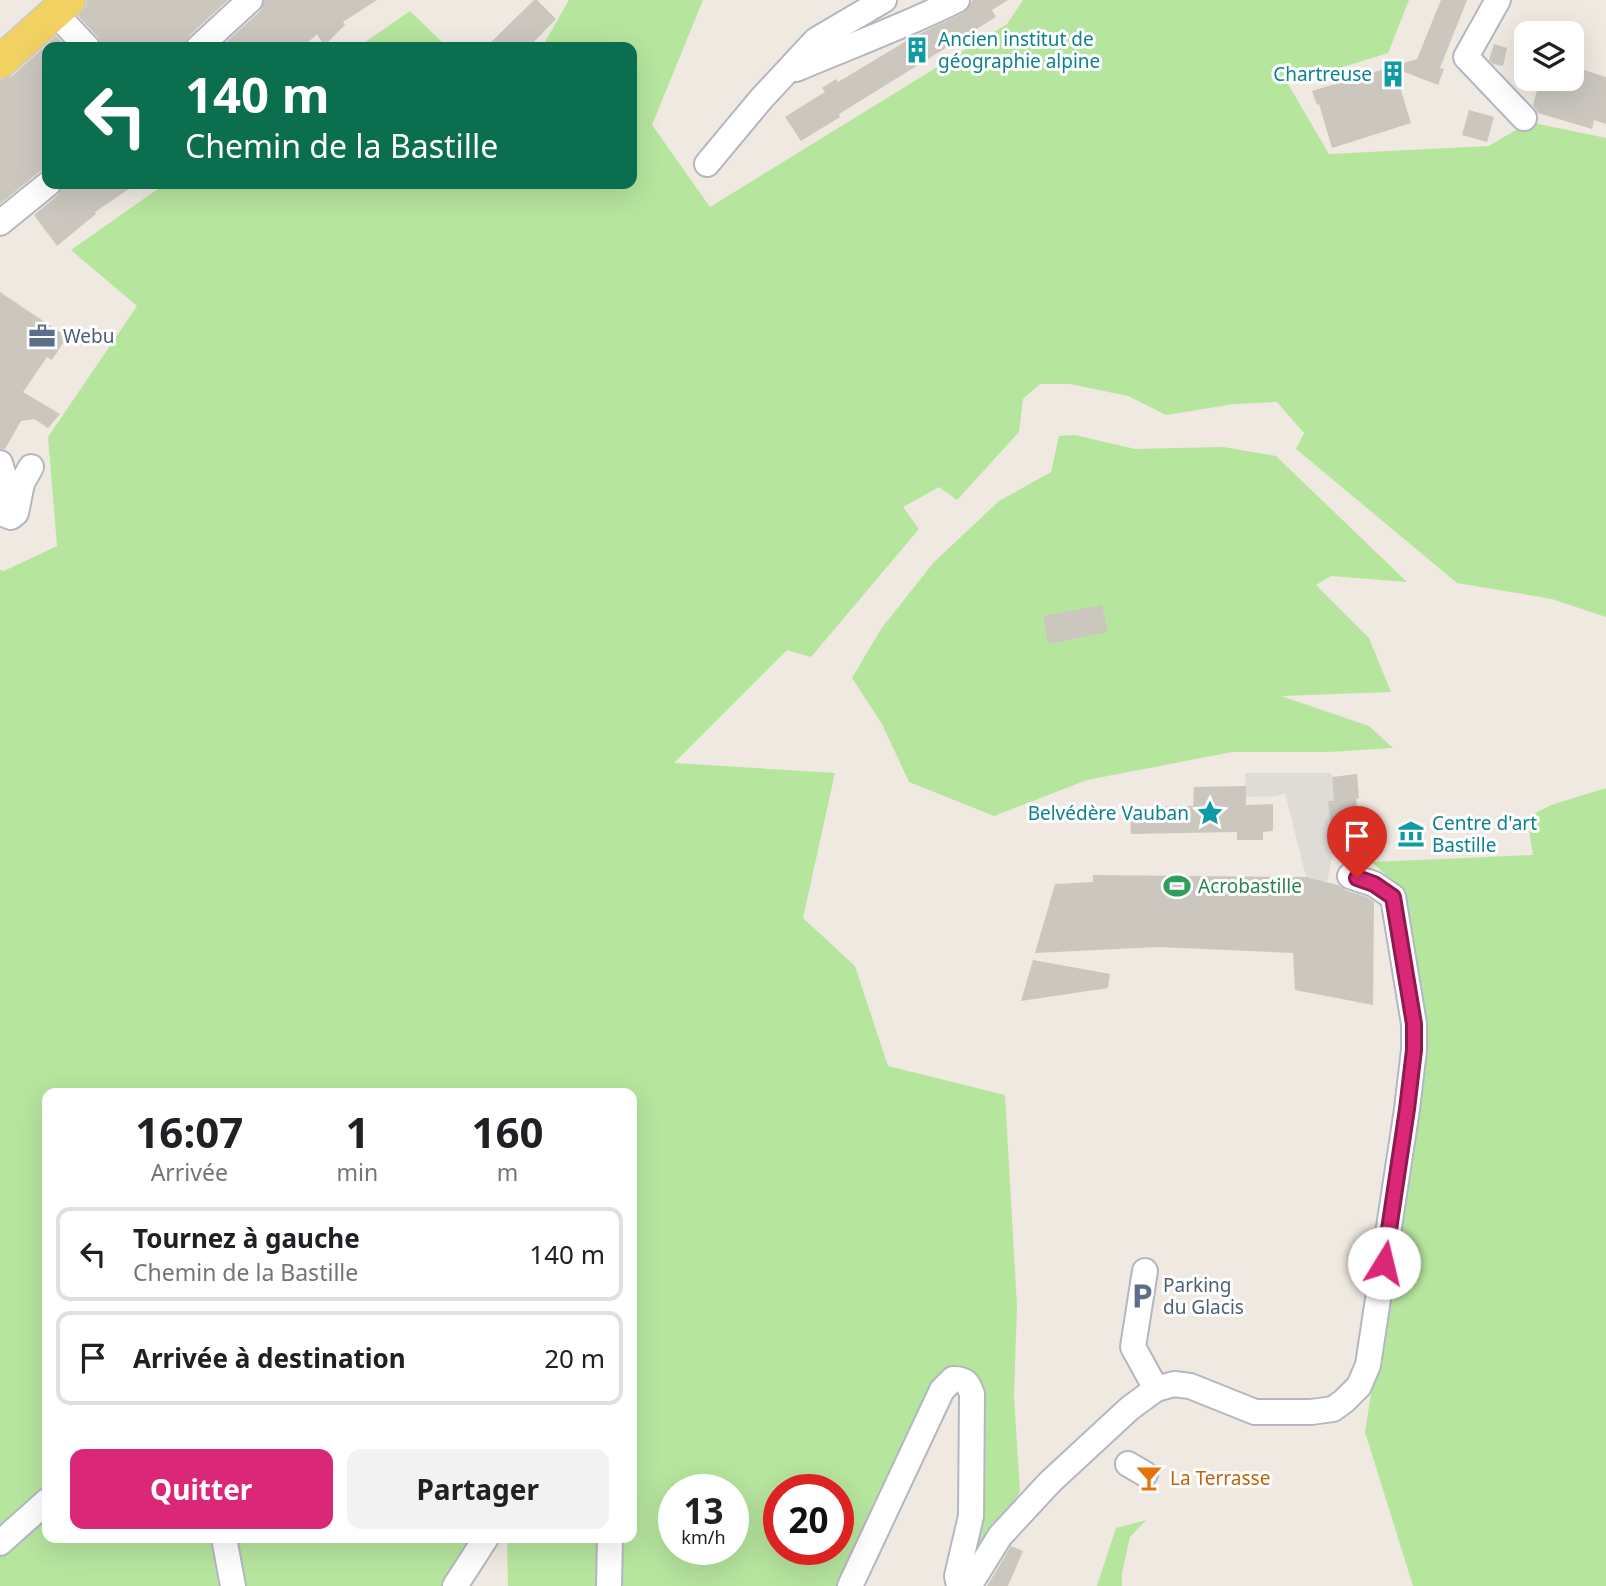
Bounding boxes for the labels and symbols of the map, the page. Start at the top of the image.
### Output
place label: Ancien institut de géographie alpine [938,26,1100,74]
building icon: Ancien institut de géographie alpine [902,35,932,65]
building icon: Chartreuse [1378,59,1408,89]
place label: Chartreuse [1273,61,1372,87]
office icon: Webu [27,321,57,351]
place label: Webu [63,323,114,349]
place icon: Belvédère Vauban [1195,798,1225,828]
place label: Belvédère Vauban [1028,800,1189,826]
pin [1327,806,1387,878]
place label: Centre d'art Bastille [1432,810,1537,858]
museum icon: Centre d'art Bastille [1396,819,1426,849]
sports icon: Acrobastille [1162,871,1192,901]
place label: Acrobastille [1198,873,1302,899]
position arrow [1347,1226,1421,1300]
place label: Parking du Glacis [1163,1272,1244,1320]
parking icon: Parking du Glacis [1127,1281,1157,1311]
bar icon: La Terrasse [1134,1463,1164,1493]
place label: La Terrasse [1170,1465,1270,1491]
speed limit sign: 20 [763,1474,854,1565]

